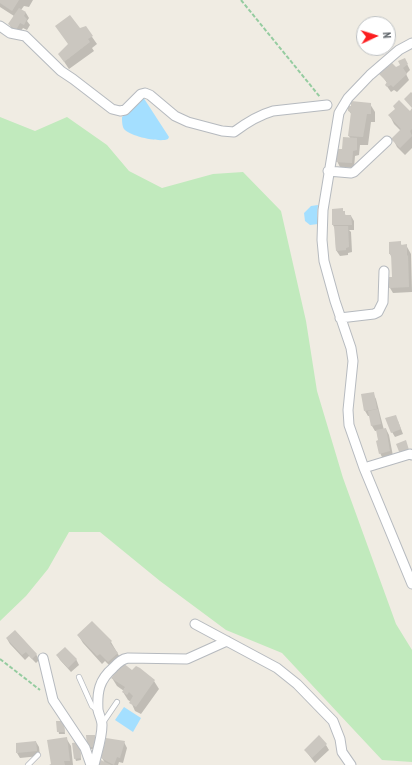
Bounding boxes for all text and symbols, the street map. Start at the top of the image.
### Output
north arrow [356,16,396,56]
text: N [380,32,394,39]

